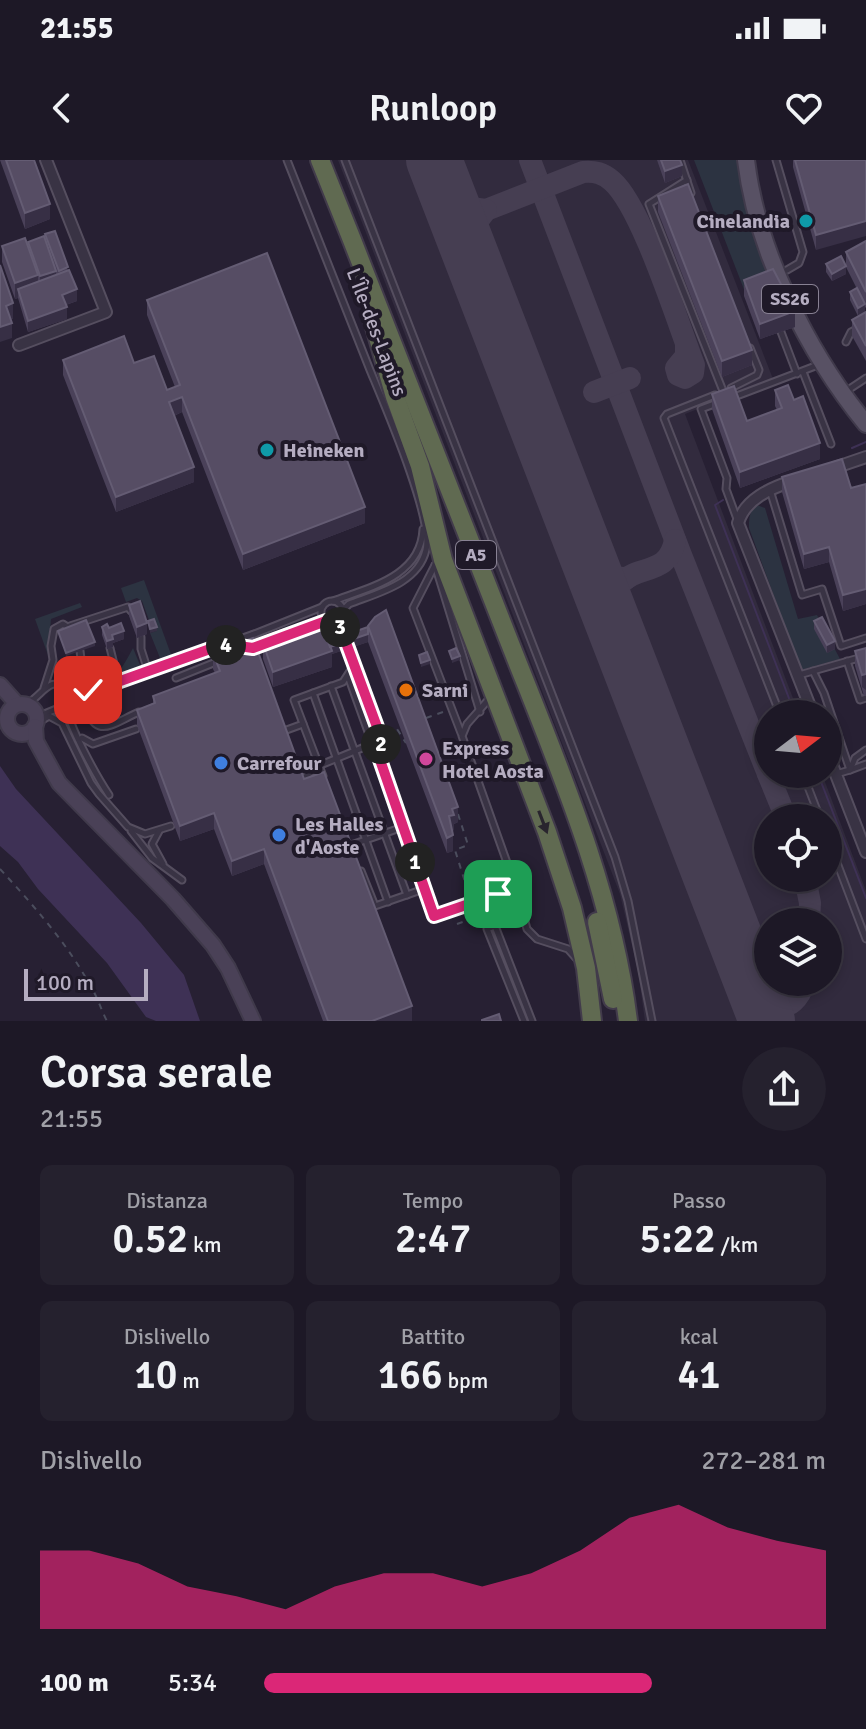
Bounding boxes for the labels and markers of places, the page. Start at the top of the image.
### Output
place label: Cinelandia [696,209,790,234]
marker: Cinelandia [797,212,815,230]
place label: Heineken [283,438,365,463]
marker: Heineken [258,441,276,459]
pin: 3 [320,607,360,647]
pin: 4 [206,625,246,665]
pin [54,656,122,724]
place label: Sarni [422,678,468,703]
marker: Sarni [397,681,415,699]
pin: 2 [361,724,401,764]
place label: Express Hotel Aosta [442,736,544,784]
marker: Express Hotel Aosta [417,750,435,768]
place label: Carrefour [237,751,321,776]
marker: Carrefour [212,754,230,772]
place label: Les Halles d'Aoste [295,812,383,860]
marker: Les Halles d'Aoste [270,826,288,844]
pin: 1 [395,842,435,882]
pin [464,860,532,928]

